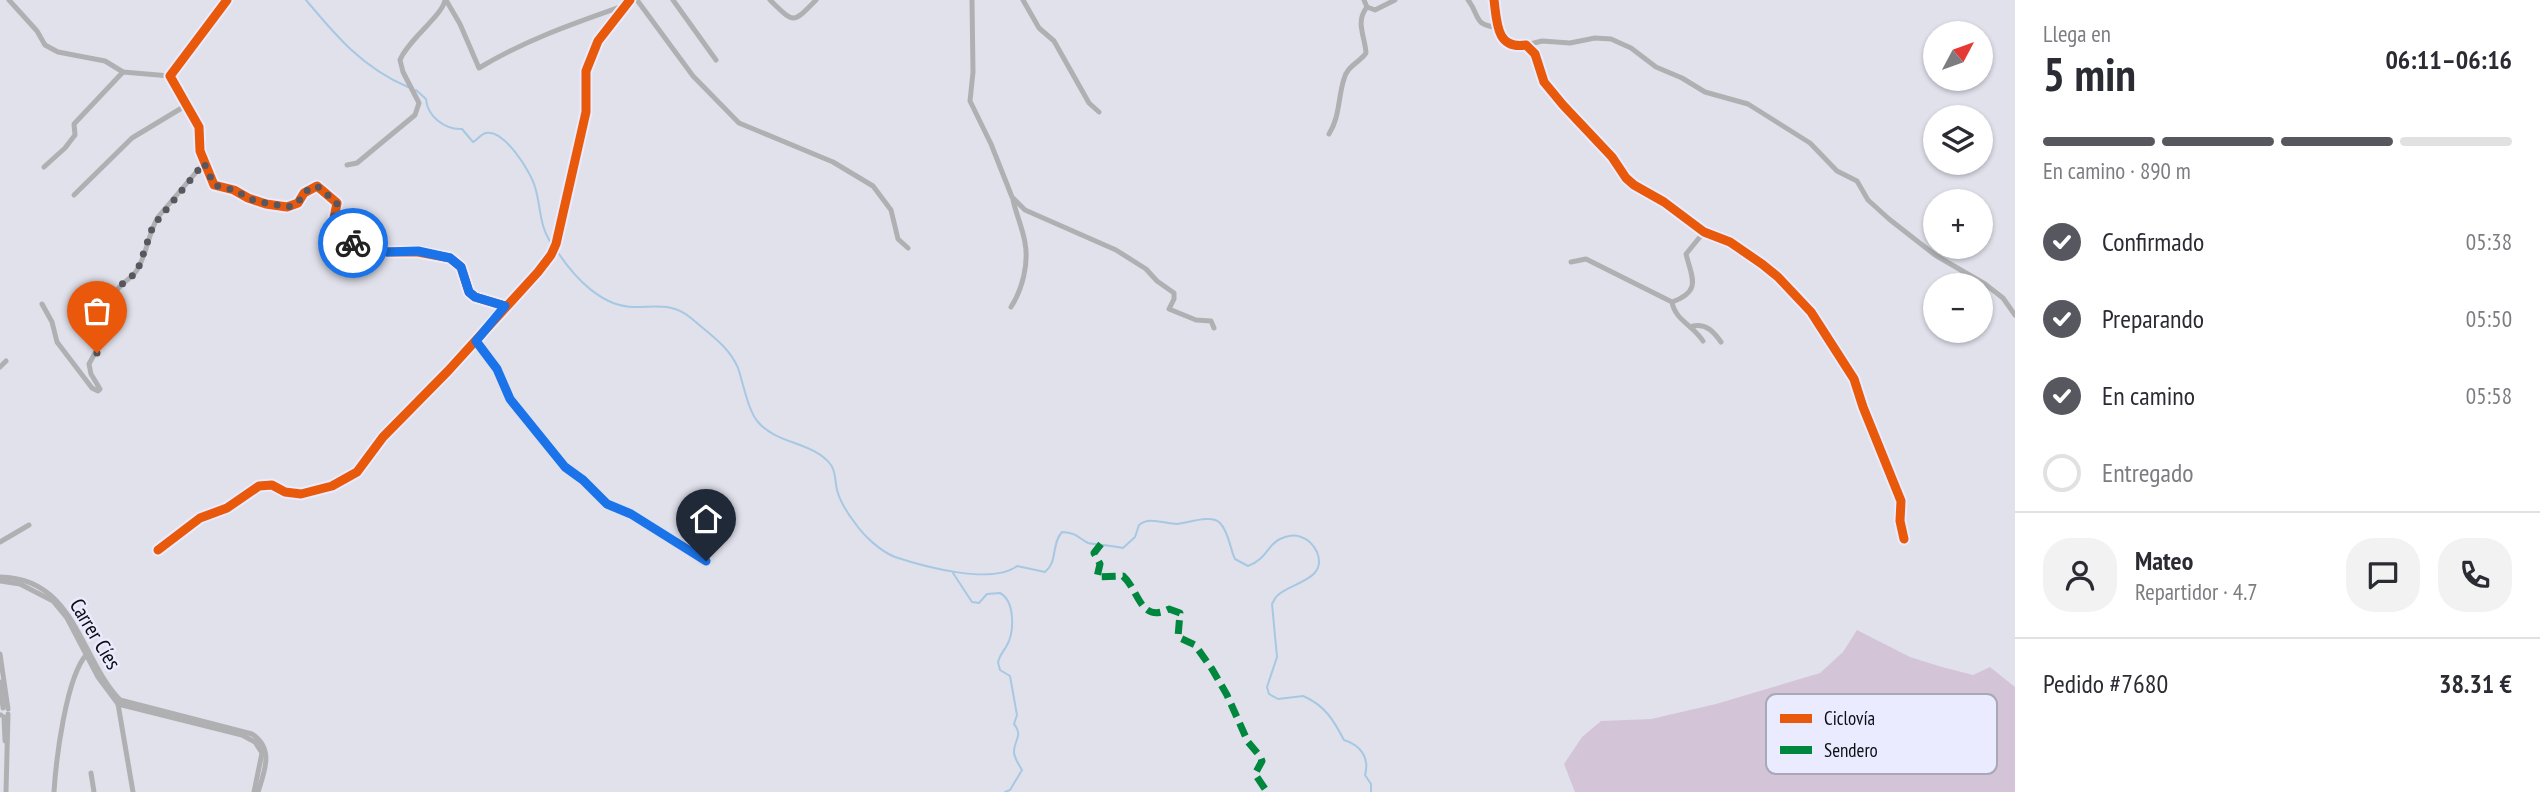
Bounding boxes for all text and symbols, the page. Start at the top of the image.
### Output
text: Llega en [2043,19,2111,48]
north arrow [1923,21,1993,91]
map controls [1923,21,1993,343]
text: 06:11–06:16 [2385,43,2512,76]
text: 5 min [2043,44,2136,104]
button: layers [1923,105,1993,175]
text: En camino · 890 m [2043,156,2191,185]
button: + [1923,189,1993,259]
courier [318,208,388,278]
icon: check [2043,223,2081,261]
icon: bike [334,224,372,262]
text: Confirmado [2102,225,2204,258]
text: 05:38 [2466,227,2512,256]
button: − [1923,273,1993,343]
pin [67,281,127,353]
icon: bag [78,292,116,330]
icon: check [2043,300,2081,338]
text: Preparando [2102,302,2204,335]
text: 05:50 [2466,304,2512,333]
icon: check [2043,377,2081,415]
text: En camino [2102,379,2195,412]
text: 05:58 [2466,381,2512,410]
text: Entregado [2102,456,2194,489]
pin [676,489,736,561]
icon: home [687,500,725,538]
button: person [2043,538,2117,612]
button: chat [2346,538,2420,612]
button: phone [2438,538,2512,612]
text: Mateo [2135,544,2193,577]
text: Repartidor · 4.7 [2135,577,2258,606]
street label: Carrer Cíes [64,593,127,674]
text: Pedido #7680 [2043,667,2168,700]
text: 38.31 € [2439,667,2512,700]
legend [1766,694,1997,774]
text: Ciclovía [1824,706,1875,730]
text: Sendero [1824,738,1878,762]

